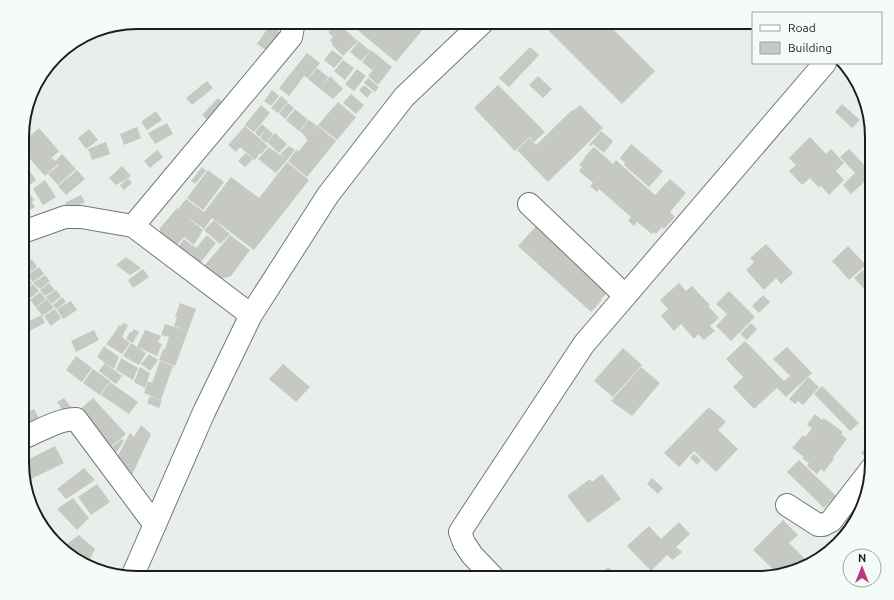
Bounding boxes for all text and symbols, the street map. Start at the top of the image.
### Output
legend [752,12,882,64]
text: Road [788,21,816,34]
text: Building [788,41,832,54]
north arrow [842,548,882,588]
text: N [858,552,866,564]

